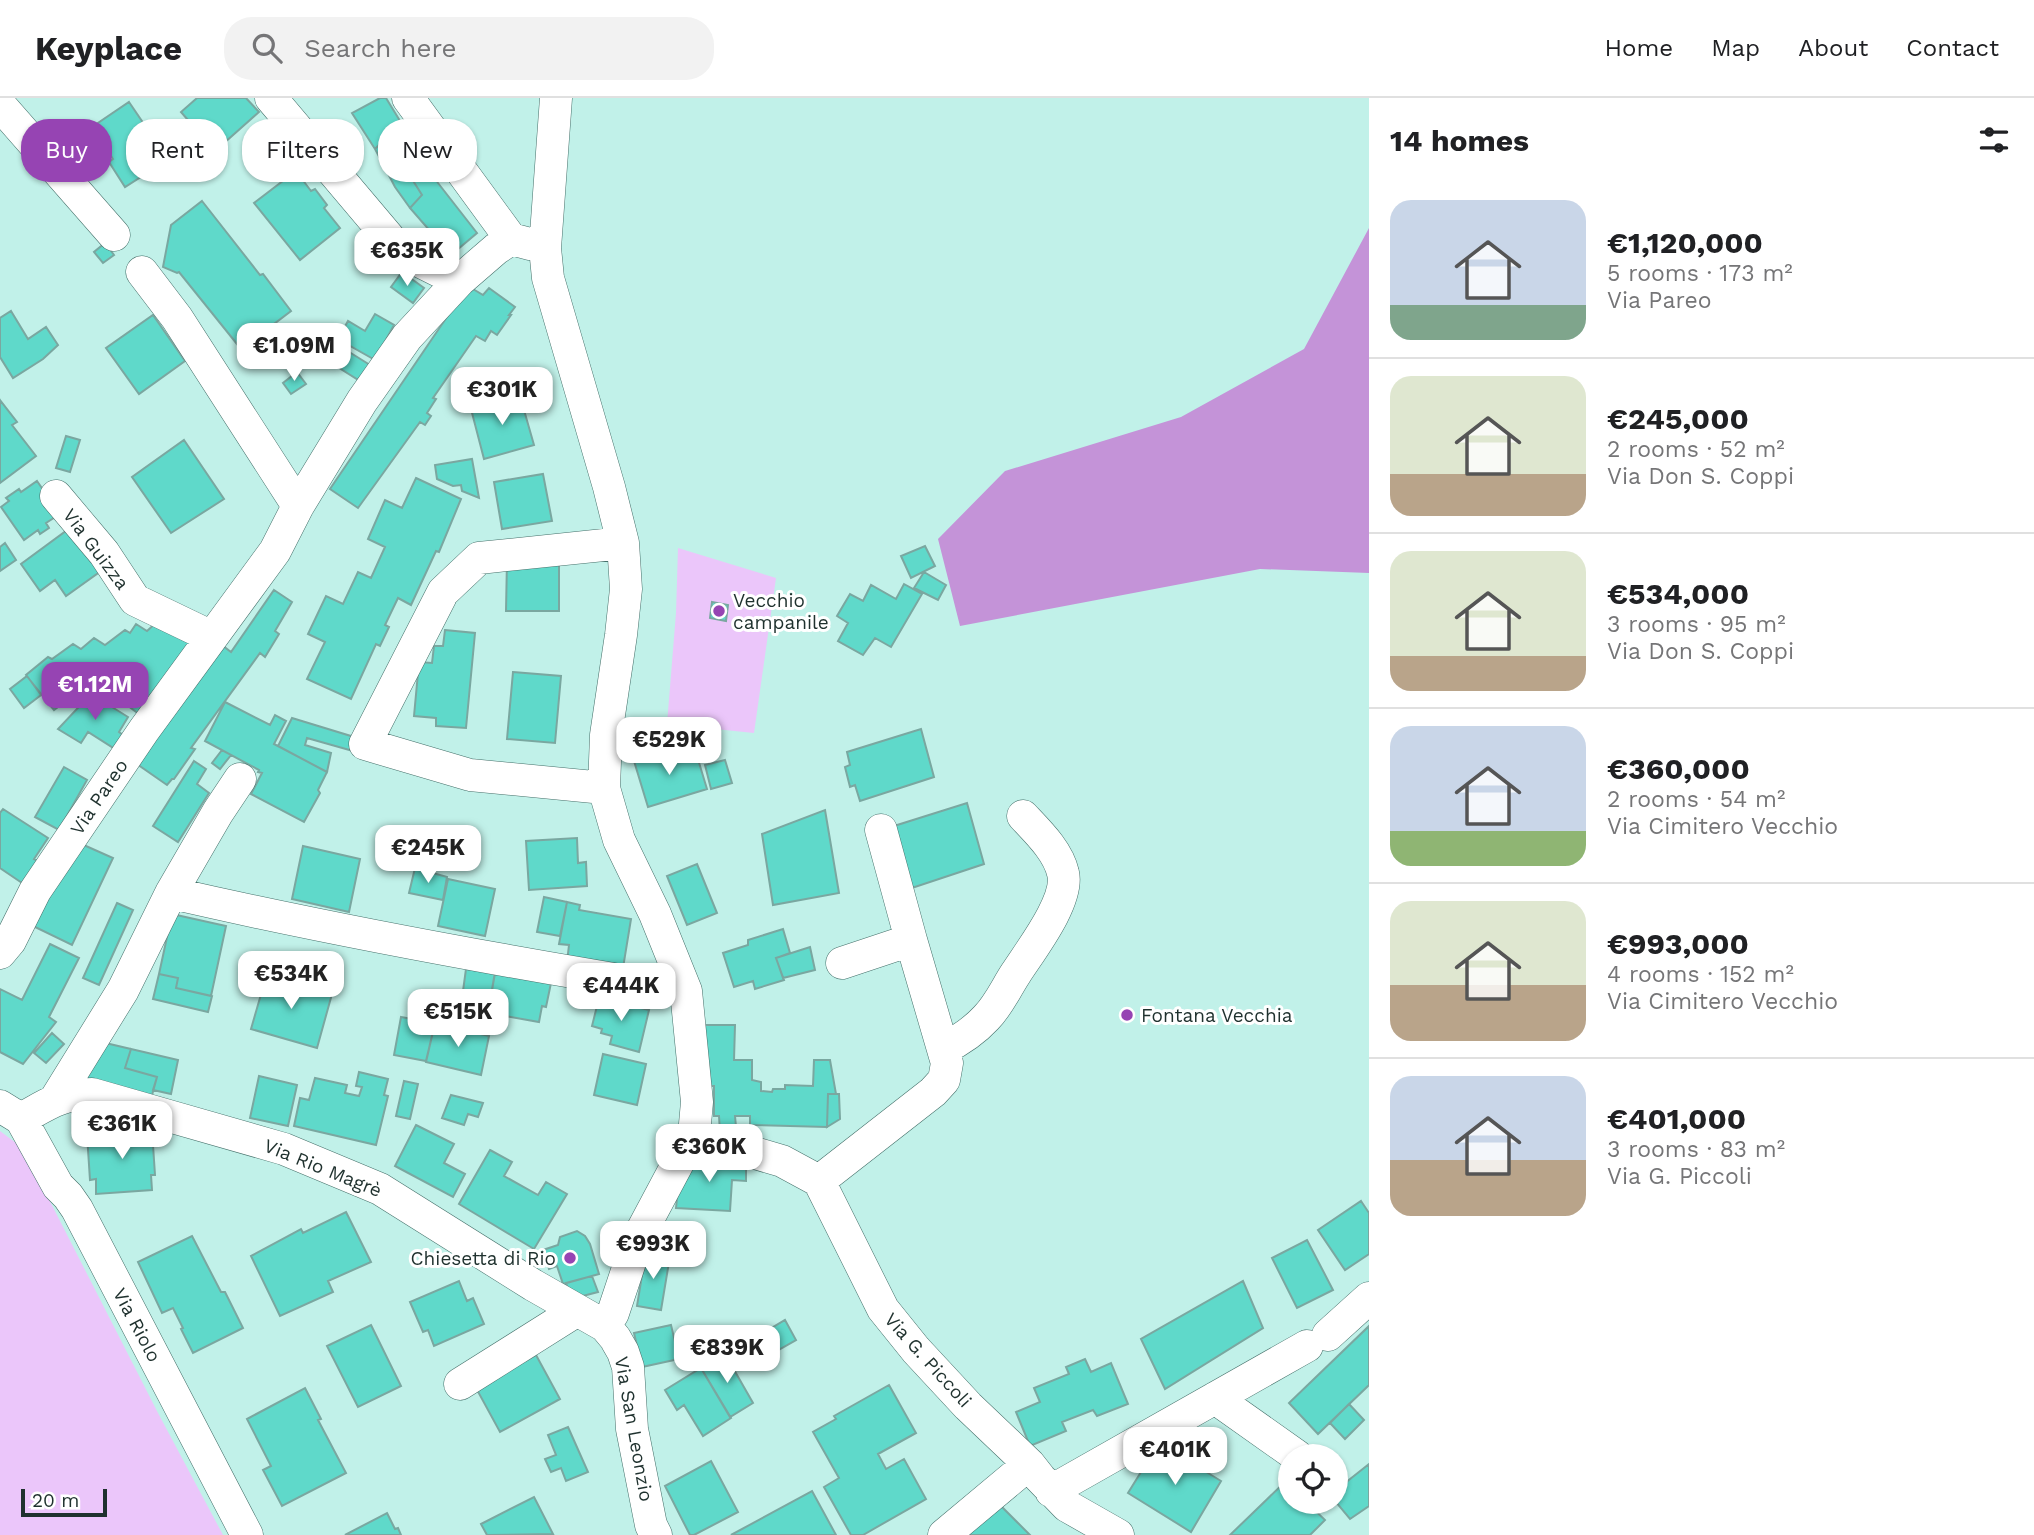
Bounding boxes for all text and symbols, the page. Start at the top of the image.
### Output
search box [224,17,714,80]
text: Keyplace [35,29,182,68]
icon: search [248,29,286,67]
text: Search here [304,33,457,63]
text: Home [1605,34,1673,62]
text: Map [1711,34,1760,62]
text: About [1798,34,1868,62]
text: Contact [1906,34,1999,62]
chip: Buy [21,119,112,182]
chip: Rent [126,119,228,182]
chip: Filters [242,119,364,182]
chip: New [378,119,477,182]
icon: filters [1975,121,2013,159]
text: 14 homes [1390,123,1529,158]
text: €1,120,000 [1607,225,1763,260]
pin: €635K [358,228,456,288]
icon: home [1446,228,1530,312]
text: €635K [370,237,444,264]
text: 5 rooms · 173 m² [1607,260,1793,287]
text: Via Pareo [1607,287,1712,314]
pin: €1.09M [237,324,351,383]
text: €1.09M [253,332,335,359]
pin: €301K [453,368,551,427]
text: €301K [467,376,537,403]
text: €245,000 [1607,401,1749,436]
icon: home [1446,404,1530,488]
text: 2 rooms · 52 m² [1607,436,1785,463]
text: Via Don S. Coppi [1607,463,1794,490]
street label: Via Guizza [58,504,134,594]
text: €534,000 [1607,576,1749,611]
icon: home [1446,579,1530,663]
place label: Vecchio campanile [733,589,829,634]
marker: Vecchio campanile [711,603,727,619]
text: 3 rooms · 95 m² [1607,611,1786,638]
text: Via Don S. Coppi [1607,638,1794,665]
pin: €1.12M [38,662,152,722]
text: €1.12M [58,671,132,698]
pin: €529K [620,718,718,777]
text: €529K [632,726,706,753]
text: €360,000 [1607,751,1750,786]
icon: home [1446,754,1530,838]
street label: Via Pareo [65,755,133,839]
text: 2 rooms · 54 m² [1607,786,1785,813]
text: Via Cimitero Vecchio [1607,813,1838,840]
pin: €245K [379,826,477,885]
text: €245K [391,834,465,861]
text: €993,000 [1607,926,1749,961]
icon: home [1446,929,1530,1013]
pin: €534K [242,951,340,1011]
text: €534K [254,960,328,987]
text: 4 rooms · 152 m² [1607,961,1794,988]
pin: €444K [572,964,670,1023]
text: €444K [583,972,659,999]
text: Via Cimitero Vecchio [1607,988,1838,1015]
pin: €515K [409,990,507,1049]
text: €515K [424,998,492,1025]
place label: Fontana Vecchia [1141,1004,1293,1027]
marker: Fontana Vecchia [1119,1007,1135,1023]
text: €401,000 [1607,1101,1746,1136]
pin: €361K [73,1102,171,1161]
icon: home [1446,1104,1530,1188]
text: €361K [87,1110,157,1137]
pin: €360K [660,1124,758,1184]
text: €360K [672,1133,746,1160]
street label: Via Rio Magrè [261,1134,385,1202]
text: 3 rooms · 83 m² [1607,1136,1785,1163]
text: Via G. Piccoli [1607,1163,1752,1190]
pin: €993K [604,1222,702,1281]
text: €993K [616,1230,690,1257]
place label: Chiesetta di Rio [411,1247,556,1270]
marker: Chiesetta di Rio [562,1250,578,1266]
street label: Via Riolo [108,1284,166,1366]
street label: Via G. Piccoli [879,1308,977,1412]
pin: €839K [678,1326,776,1385]
text: €839K [690,1334,764,1361]
street label: Via San Leonzio [610,1355,658,1503]
pin: €401K [1126,1428,1224,1487]
text: €401K [1139,1436,1211,1463]
map controls [1278,1444,1348,1514]
button: locate [1278,1444,1348,1514]
scale bar [21,1486,107,1518]
text: 20 m [32,1489,79,1512]

